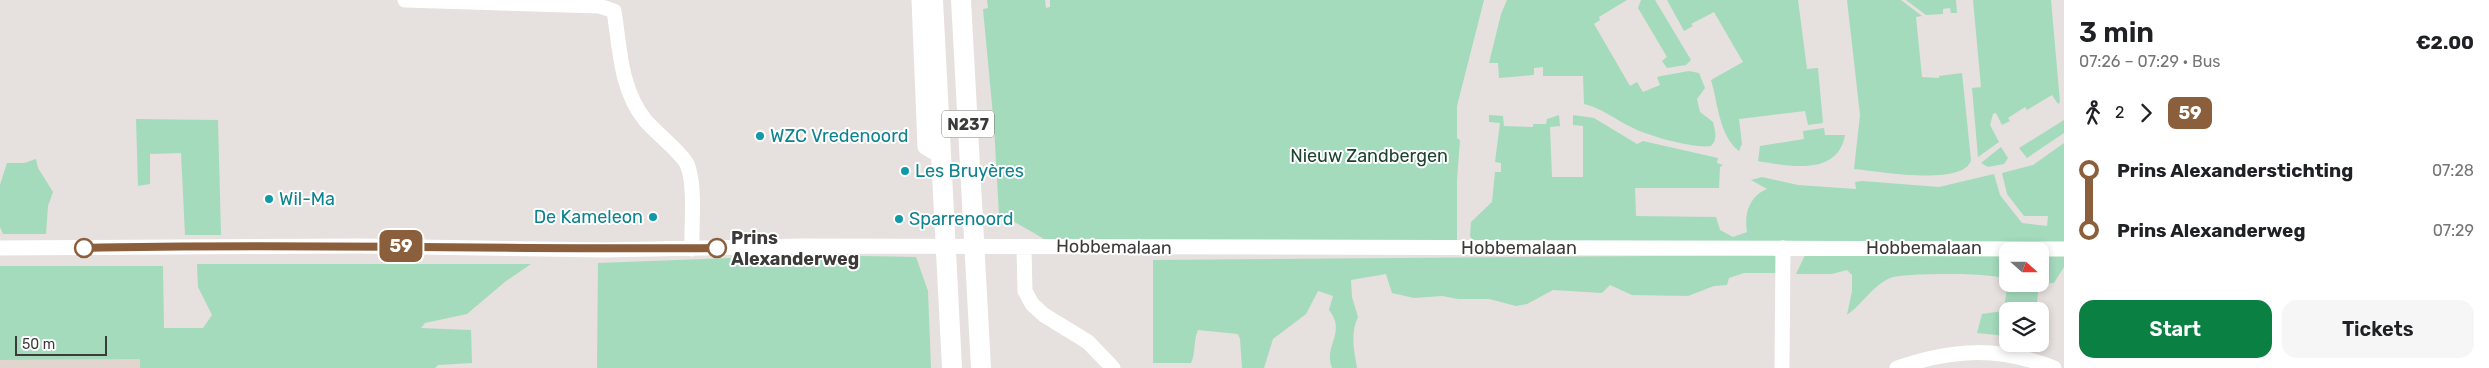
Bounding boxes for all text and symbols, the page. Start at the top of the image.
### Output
text: 3 min [2079,16,2154,49]
text: €2.00 [2416,31,2474,54]
text: 07:26 – 07:29 · Bus [2079,52,2220,71]
icon: walk [2079,99,2107,127]
icon: forward [2132,99,2160,127]
text: 59 [2178,102,2202,124]
text: 2 [2115,103,2124,122]
road number: N237 [942,110,994,138]
place label: WZC Vredenoord [770,125,909,147]
marker: WZC Vredenoord [754,130,766,142]
park label: Nieuw Zandbergen [1290,145,1448,167]
text: Prins Alexanderstichting [2117,159,2353,182]
place label: Les Bruyères [915,160,1024,182]
text: 07:28 [2432,161,2474,180]
marker: Les Bruyères [899,165,911,177]
place label: Wil-Ma [279,188,335,210]
marker: Wil-Ma [263,193,275,205]
place label: De Kameleon [534,206,643,228]
place label: Sparrenoord [909,208,1013,230]
marker: De Kameleon [647,211,659,223]
marker: Sparrenoord [893,213,905,225]
text: Prins Alexanderweg [2117,219,2305,242]
text: 07:29 [2433,221,2474,240]
place label: Prins Alexanderweg [731,227,859,270]
line badge: 59 [378,230,424,262]
text: 59 [389,235,413,257]
street label: Hobbemalaan [1056,235,1172,259]
street label: Hobbemalaan [1461,237,1577,259]
street label: Hobbemalaan [1866,237,1982,259]
unlabelled marker [74,238,94,258]
marker: Prins Alexanderweg [707,238,727,258]
north arrow [1999,242,2049,292]
map controls [1999,242,2049,352]
button: Start [2079,300,2272,358]
button: Tickets [2282,300,2474,358]
button: layers [1999,302,2049,352]
scale bar [15,333,108,356]
text: 50 m [22,336,55,353]

